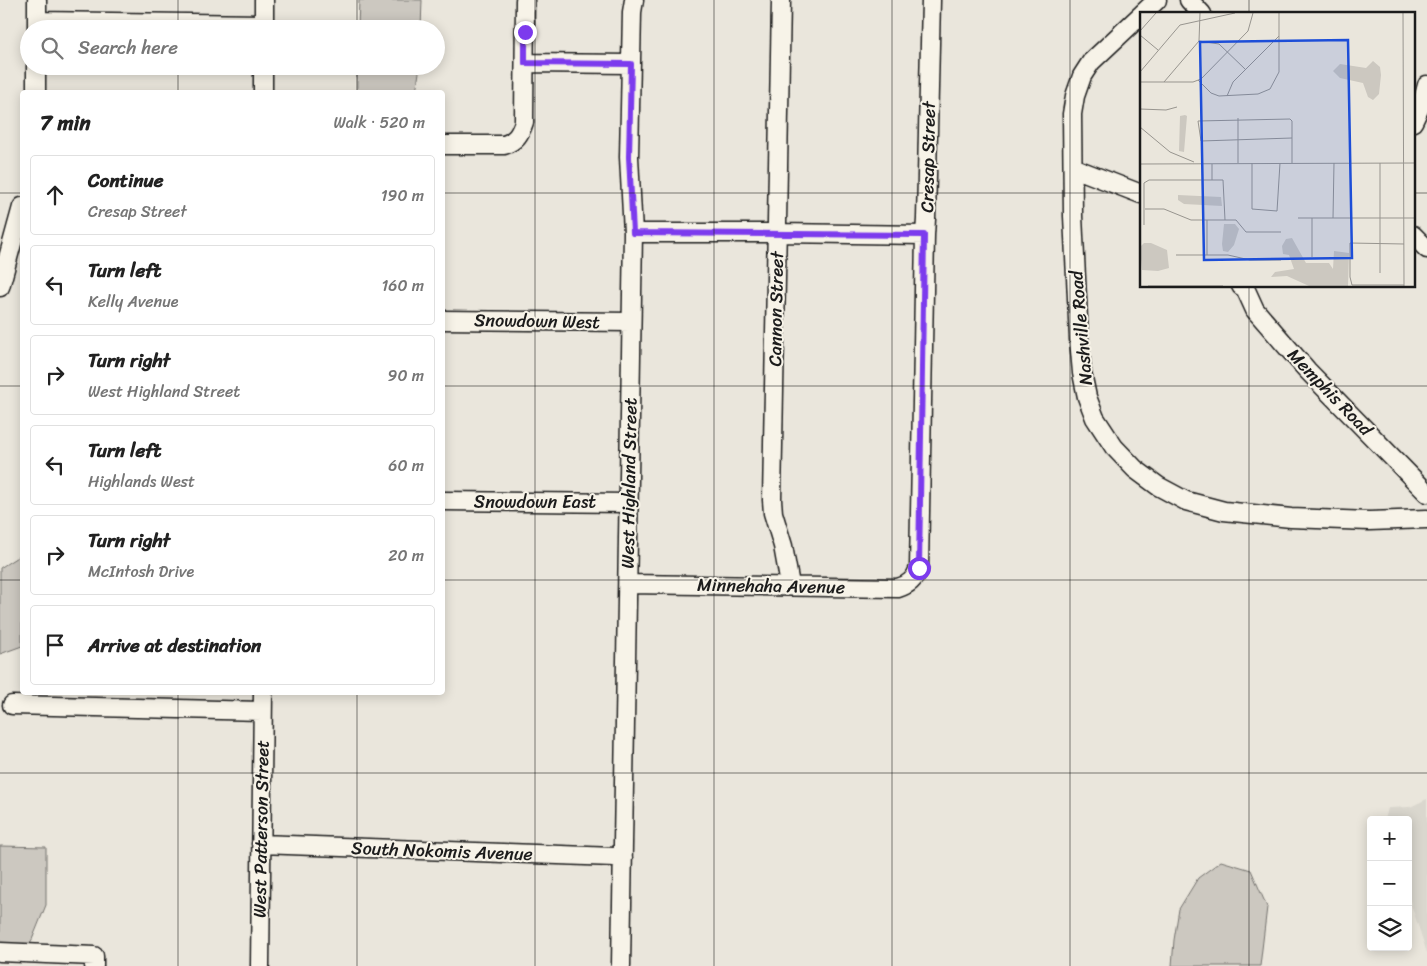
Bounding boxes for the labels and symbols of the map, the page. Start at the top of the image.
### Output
inset map [1140,12,1414,288]
route end [514,21,537,44]
street label: Cresap Street [911,100,945,213]
street label: Cannon Street [759,250,793,367]
street label: Nashville Road [1060,268,1102,387]
street label: Snowdown West [474,304,600,338]
street label: Memphis Road [1279,340,1382,445]
street label: West Highland Street [612,397,646,569]
street label: Snowdown East [474,486,596,518]
route start [908,557,931,580]
street label: Minnehaha Avenue [697,569,845,603]
street label: West Patterson Street [243,740,279,918]
street label: South Nokomis Avenue [351,832,533,870]

